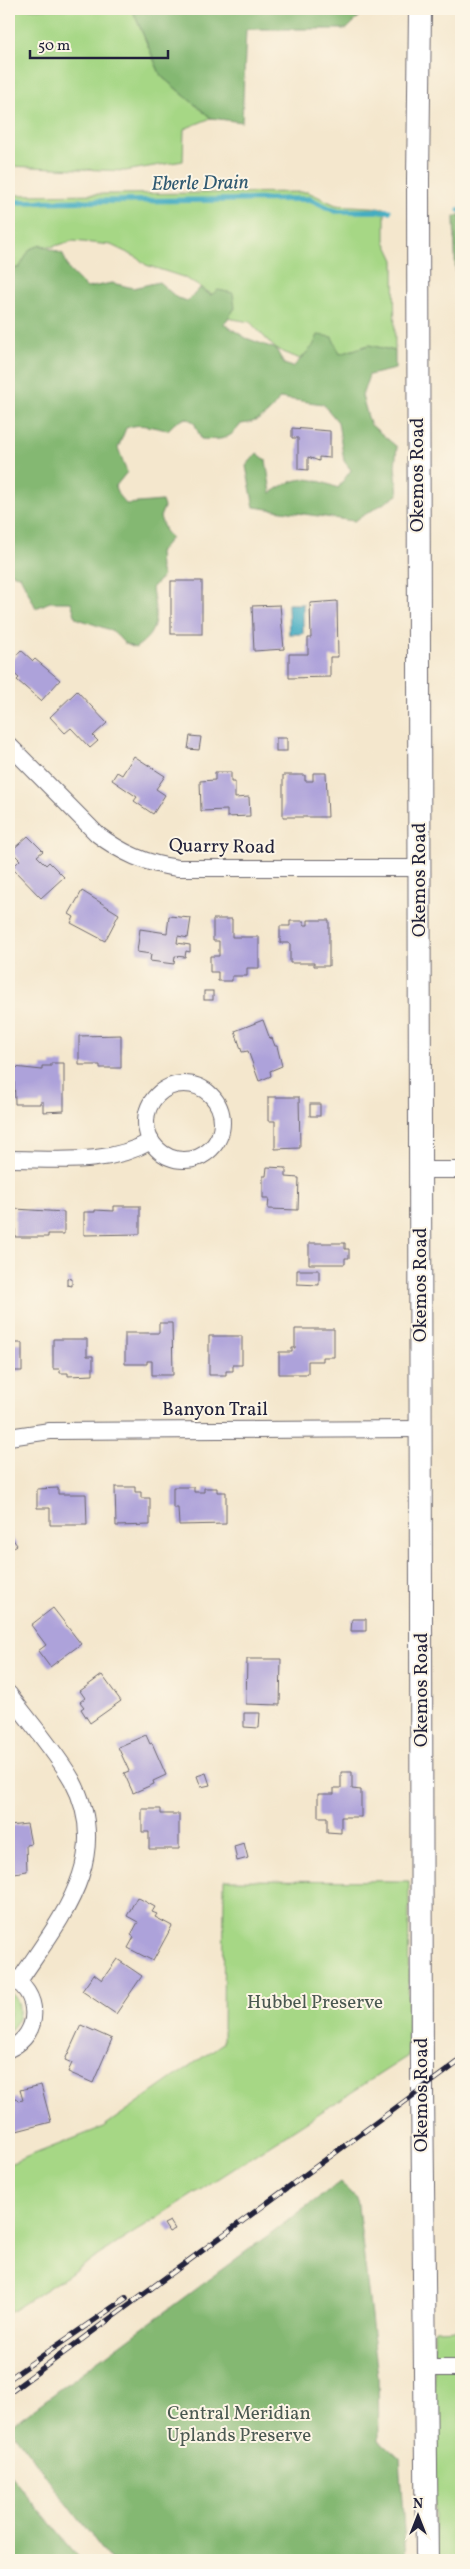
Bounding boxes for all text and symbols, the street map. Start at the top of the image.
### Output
scale bar [30,28,168,60]
text: 50 m [38,36,70,57]
water label: Eberle Drain [151,169,249,199]
street label: Okemos Road [405,418,431,532]
street label: Okemos Road [407,823,433,937]
street label: Quarry Road [169,833,275,861]
street label: Okemos Road [408,1228,434,1342]
street label: Banyon Trail [162,1397,268,1423]
street label: Okemos Road [409,1633,435,1747]
park label: Hubbel Preserve [247,1990,383,2016]
street label: Okemos Road [409,2038,435,2152]
park label: Central Meridian Uplands Preserve [167,2401,311,2449]
north arrow [392,2492,442,2542]
text: N [413,2495,423,2514]

